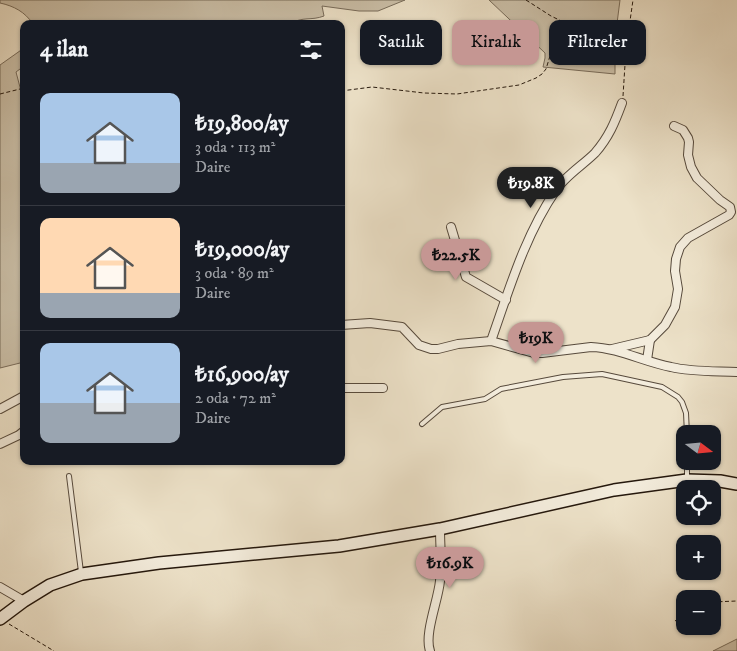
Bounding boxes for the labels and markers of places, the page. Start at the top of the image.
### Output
pin: ₺19.8K [490,166,572,209]
pin: ₺22.5K [415,238,497,281]
pin: ₺19K [506,322,566,364]
pin: ₺16.9K [409,546,491,589]

